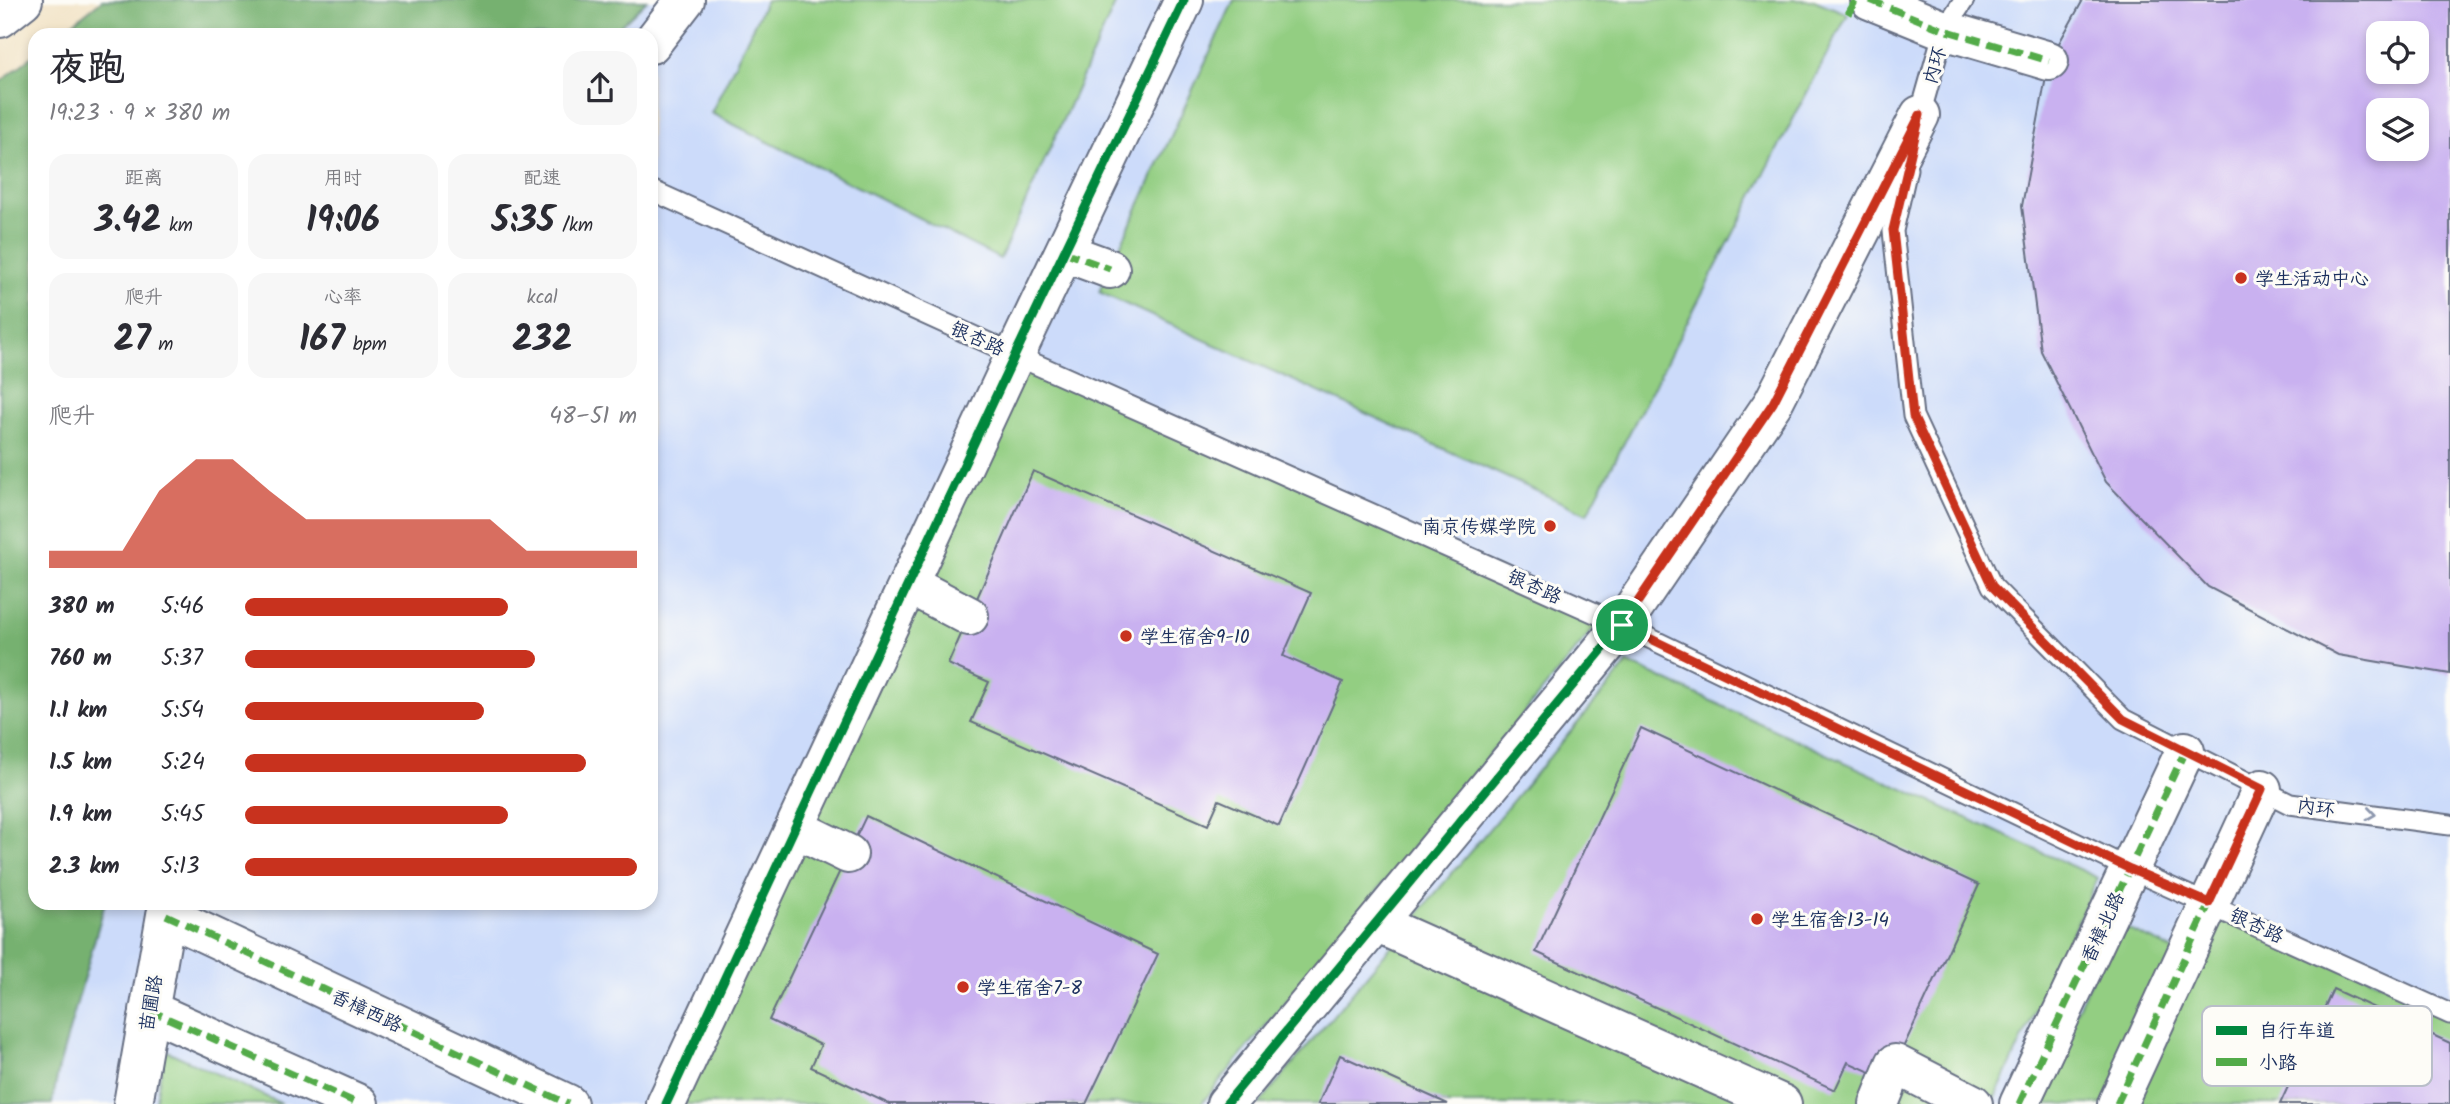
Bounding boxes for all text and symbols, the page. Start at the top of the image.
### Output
map controls [2366,21,2429,161]
button: locate [2366,21,2429,84]
text: 夜跑 [49,40,125,100]
street label: 内环 [1916,43,1956,88]
button: share [563,51,637,125]
text: 19:23 · 9 × 380 m [49,96,230,132]
button: layers [2366,98,2429,161]
text: 距离 [125,164,163,194]
text: 用时 [324,164,362,194]
text: 配速 [523,164,561,194]
text: 3.42 [94,194,161,250]
text: 19:06 [306,194,380,250]
text: 5:35 [492,194,555,250]
text: km [161,211,193,241]
text: /km [555,211,593,241]
place label: 学生活动中心 [2255,265,2369,295]
marker: 学生活动中心 [2233,270,2249,286]
text: 爬升 [125,283,163,313]
text: 心率 [324,283,362,313]
text: kcal [527,283,558,313]
text: 27 [114,313,151,369]
text: 167 [299,313,345,369]
text: 232 [512,313,572,369]
street label: 银杏路 [945,315,1009,365]
text: m [151,330,174,360]
text: bpm [345,330,387,360]
text: 爬升 [49,399,95,435]
text: 48–51 m [549,399,637,435]
place label: 南京传媒学院 [1422,513,1536,543]
marker: 南京传媒学院 [1542,518,1558,534]
street label: 银杏路 [1502,563,1566,613]
text: 380 m [49,589,115,625]
text: 5:46 [161,589,204,625]
pin [1592,595,1652,655]
icon: arrive [1603,606,1641,644]
place label: 学生宿舍9-10 [1140,623,1249,653]
marker: 学生宿舍9-10 [1118,628,1134,644]
text: 760 m [49,641,112,677]
text: 5:37 [161,641,203,677]
text: 1.1 km [49,693,107,729]
text: 5:54 [161,693,204,729]
text: 1.5 km [49,745,112,781]
text: 5:24 [161,745,205,781]
street label: 内环 [2295,791,2337,826]
text: 1.9 km [49,797,112,833]
text: 5:45 [161,797,204,833]
one-way arrow [2365,807,2377,822]
text: 2.3 km [49,849,119,885]
text: 5:13 [161,849,199,885]
street label: 香樟北路 [2074,887,2133,969]
street label: 银杏路 [2224,901,2288,952]
place label: 学生宿舍13-14 [1771,906,1889,936]
marker: 学生宿舍13-14 [1749,911,1765,927]
street label: 苗圃路 [132,973,172,1034]
place label: 学生宿舍7-8 [977,974,1082,1004]
marker: 学生宿舍7-8 [955,979,971,995]
street label: 香樟西路 [325,982,407,1041]
legend [2202,1006,2432,1086]
text: 自行车道 [2259,1017,2335,1047]
text: 小路 [2259,1049,2297,1079]

